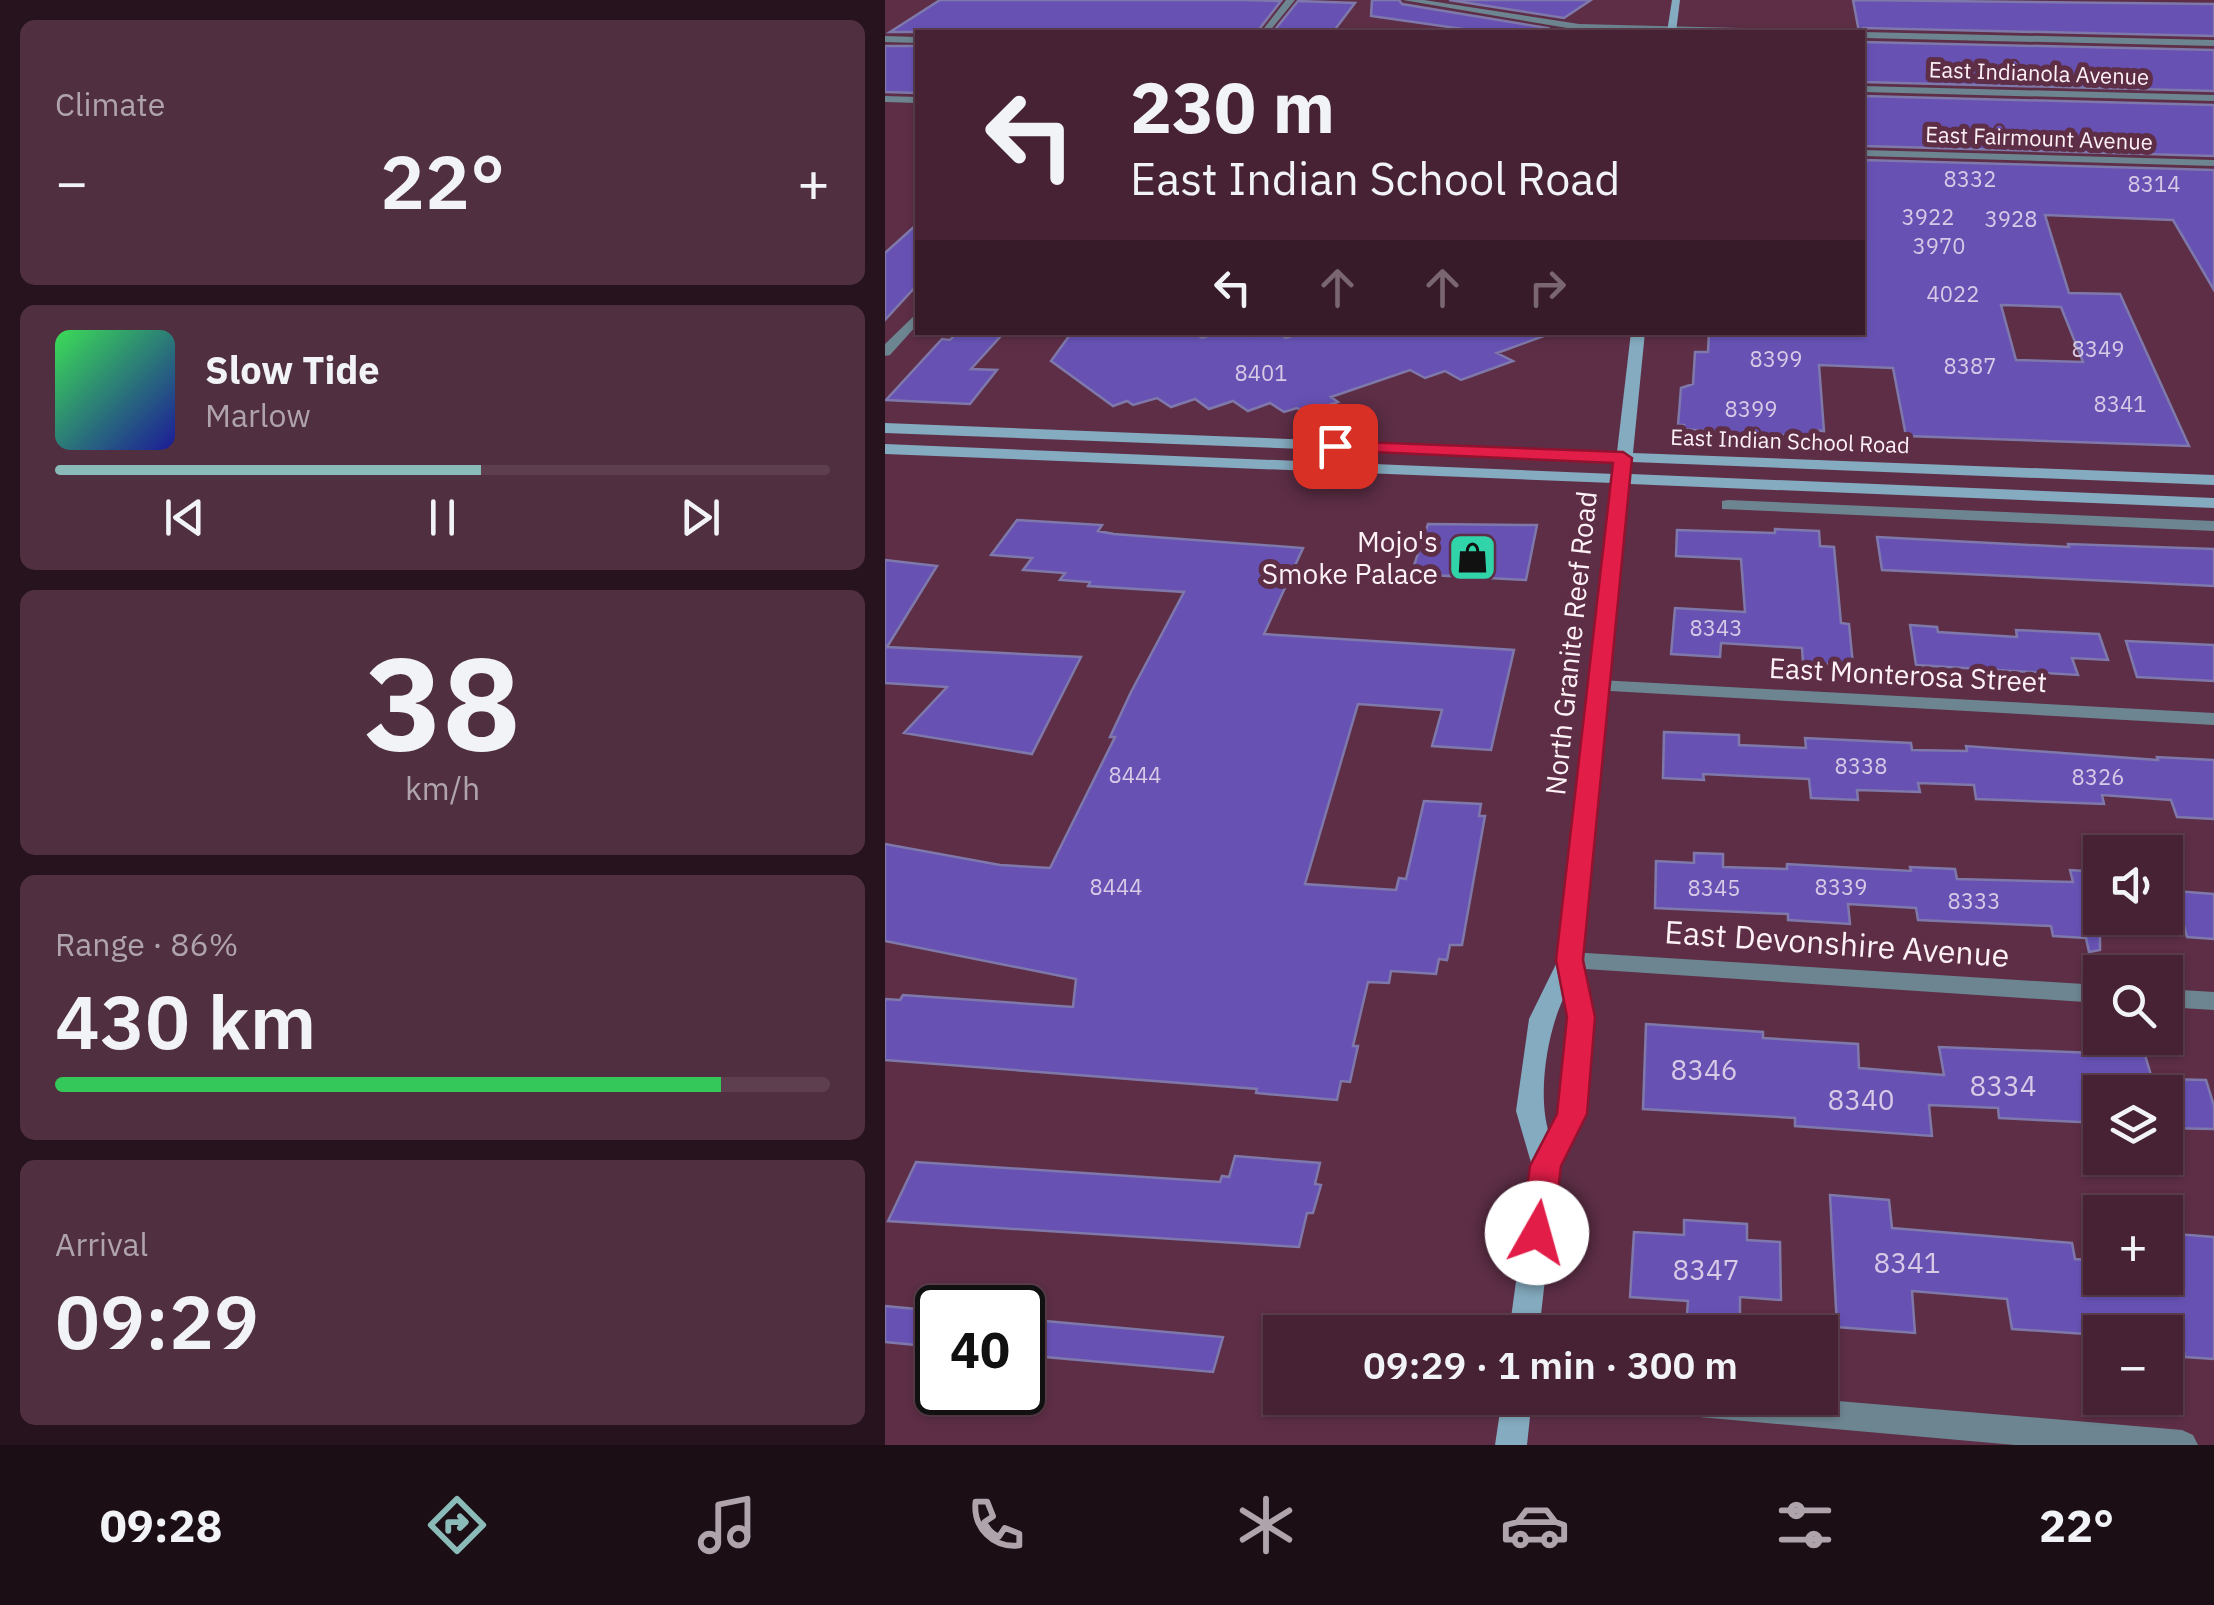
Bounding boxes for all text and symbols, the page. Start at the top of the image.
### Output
street label: East Indianola Avenue [1928,54,2150,91]
text: 230 m [1130,61,1335,152]
icon: left [965,70,1095,200]
text: Climate [55,83,165,125]
street label: East Fairmount Avenue [1925,119,2153,156]
text: 22° [380,132,505,230]
text: − [55,146,88,217]
text: + [797,146,830,217]
text: East Indian School Road [1130,149,1620,207]
house number: 8332 [1944,164,1996,193]
house number: 8314 [2128,169,2180,198]
house number: 3922 [1902,202,1954,231]
house number: 3928 [1985,204,2037,233]
house number: 3970 [1913,231,1965,260]
icon: left [1205,260,1260,315]
icon: ahead [1310,260,1365,315]
icon: ahead [1415,260,1470,315]
icon: right [1520,260,1575,315]
house number: 4022 [1927,279,1979,308]
house number: 8349 [2072,334,2124,363]
house number: 8399 [1750,344,1802,373]
text: Slow Tide [205,345,380,394]
house number: 8387 [1944,351,1996,380]
house number: 8401 [1235,358,1287,387]
house number: 8341 [2094,389,2146,418]
text: Marlow [205,394,311,436]
house number: 8399 [1725,394,1777,423]
pin [1293,404,1378,489]
icon: arrive [1308,419,1363,474]
street label: East Indian School Road [1670,422,1910,459]
street label: North Granite Reef Road [1536,489,1605,797]
icon: previous [157,490,212,545]
icon: pause [415,490,470,545]
icon: next [673,490,728,545]
place label: Mojo's Smoke Palace [1262,523,1438,592]
shop icon: Mojo's Smoke Palace [1447,532,1499,584]
house number: 8343 [1690,613,1742,642]
text: 38 [364,617,521,786]
street label: East Monterosa Street [1768,649,2048,700]
house number: 8338 [1835,751,1887,780]
house number: 8444 [1109,760,1161,789]
house number: 8326 [2072,762,2124,791]
text: km/h [405,767,480,809]
map controls [2083,835,2183,1415]
button: sound [2083,835,2183,935]
house number: 8444 [1090,872,1142,901]
house number: 8339 [1815,872,1867,901]
house number: 8345 [1688,873,1740,902]
house number: 8333 [1948,886,2000,915]
street label: East Devonshire Avenue [1663,910,2011,976]
text: Range · 86% [55,923,238,965]
button: search [2083,955,2183,1055]
text: 430 km [55,972,316,1070]
house number: 8346 [1670,1051,1738,1088]
house number: 8334 [1969,1067,2037,1104]
button: layers [2083,1075,2183,1175]
house number: 8340 [1827,1081,1895,1118]
position arrow [1485,1181,1589,1285]
button: + [2083,1195,2183,1295]
text: Arrival [55,1223,148,1265]
house number: 8341 [1873,1244,1941,1281]
house number: 8347 [1672,1251,1740,1288]
text: 09:29 [55,1272,259,1370]
speed limit sign: 40 [915,1285,1045,1415]
button: − [2083,1315,2183,1415]
text: 09:29 · 1 min · 300 m [1363,1340,1738,1389]
icon: directions [422,1490,492,1560]
icon: music [692,1490,762,1560]
icon: phone [961,1490,1031,1560]
icon: climate [1231,1490,1301,1560]
icon: car [1500,1490,1570,1560]
icon: filters [1770,1490,1840,1560]
text: 09:28 [100,1496,223,1554]
text: 22° [2039,1496,2114,1554]

